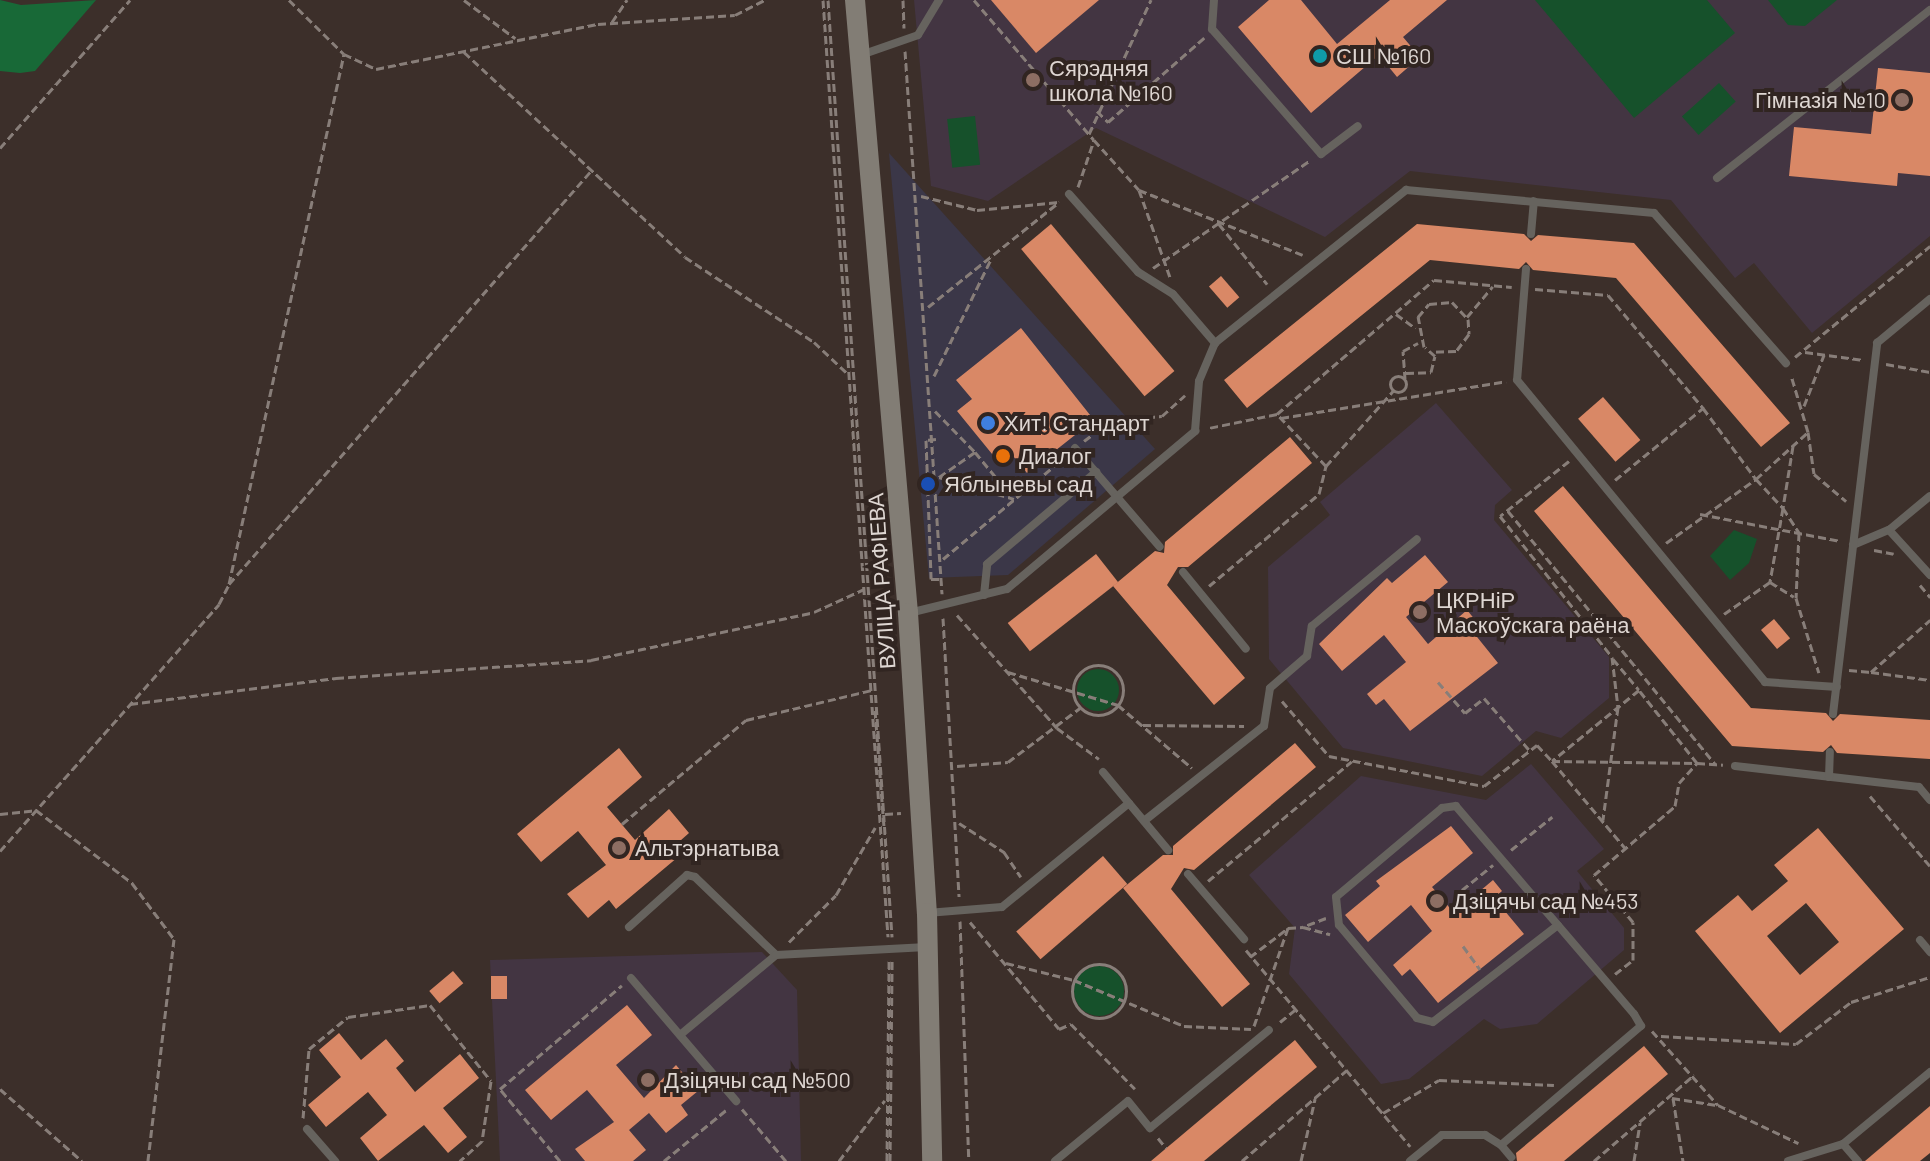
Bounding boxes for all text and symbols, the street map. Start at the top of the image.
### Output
place label: СШ №160 [1336,43,1432,69]
marker: СШ №160 [1311,47,1329,65]
place label: Сярэдняя школа №160 [1049,54,1173,106]
marker: Сярэдняя школа №160 [1024,71,1042,89]
place label: Гімназія №10 [1755,87,1886,113]
marker: Гімназія №10 [1893,91,1911,109]
place label: Хит! Стандарт [1004,410,1149,436]
marker: Хит! Стандарт [979,414,997,432]
place label: Диалог [1019,443,1092,469]
marker: Диалог [994,447,1012,465]
place label: Яблыневы сад [944,471,1093,497]
marker: Яблыневы сад [919,475,937,493]
street label: ВУЛІЦА РАФІЕВА [862,492,900,670]
place label: ЦКРНіР Маскоўскага раёна [1436,586,1630,638]
marker: ЦКРНіР Маскоўскага раёна [1411,603,1429,621]
place label: Альтэрнатыва [635,835,779,861]
marker: Альтэрнатыва [610,839,628,857]
place label: Дзіцячы сад №453 [1453,888,1639,914]
marker: Дзіцячы сад №453 [1428,892,1446,910]
place label: Дзіцячы сад №500 [664,1067,851,1093]
marker: Дзіцячы сад №500 [639,1071,657,1089]

